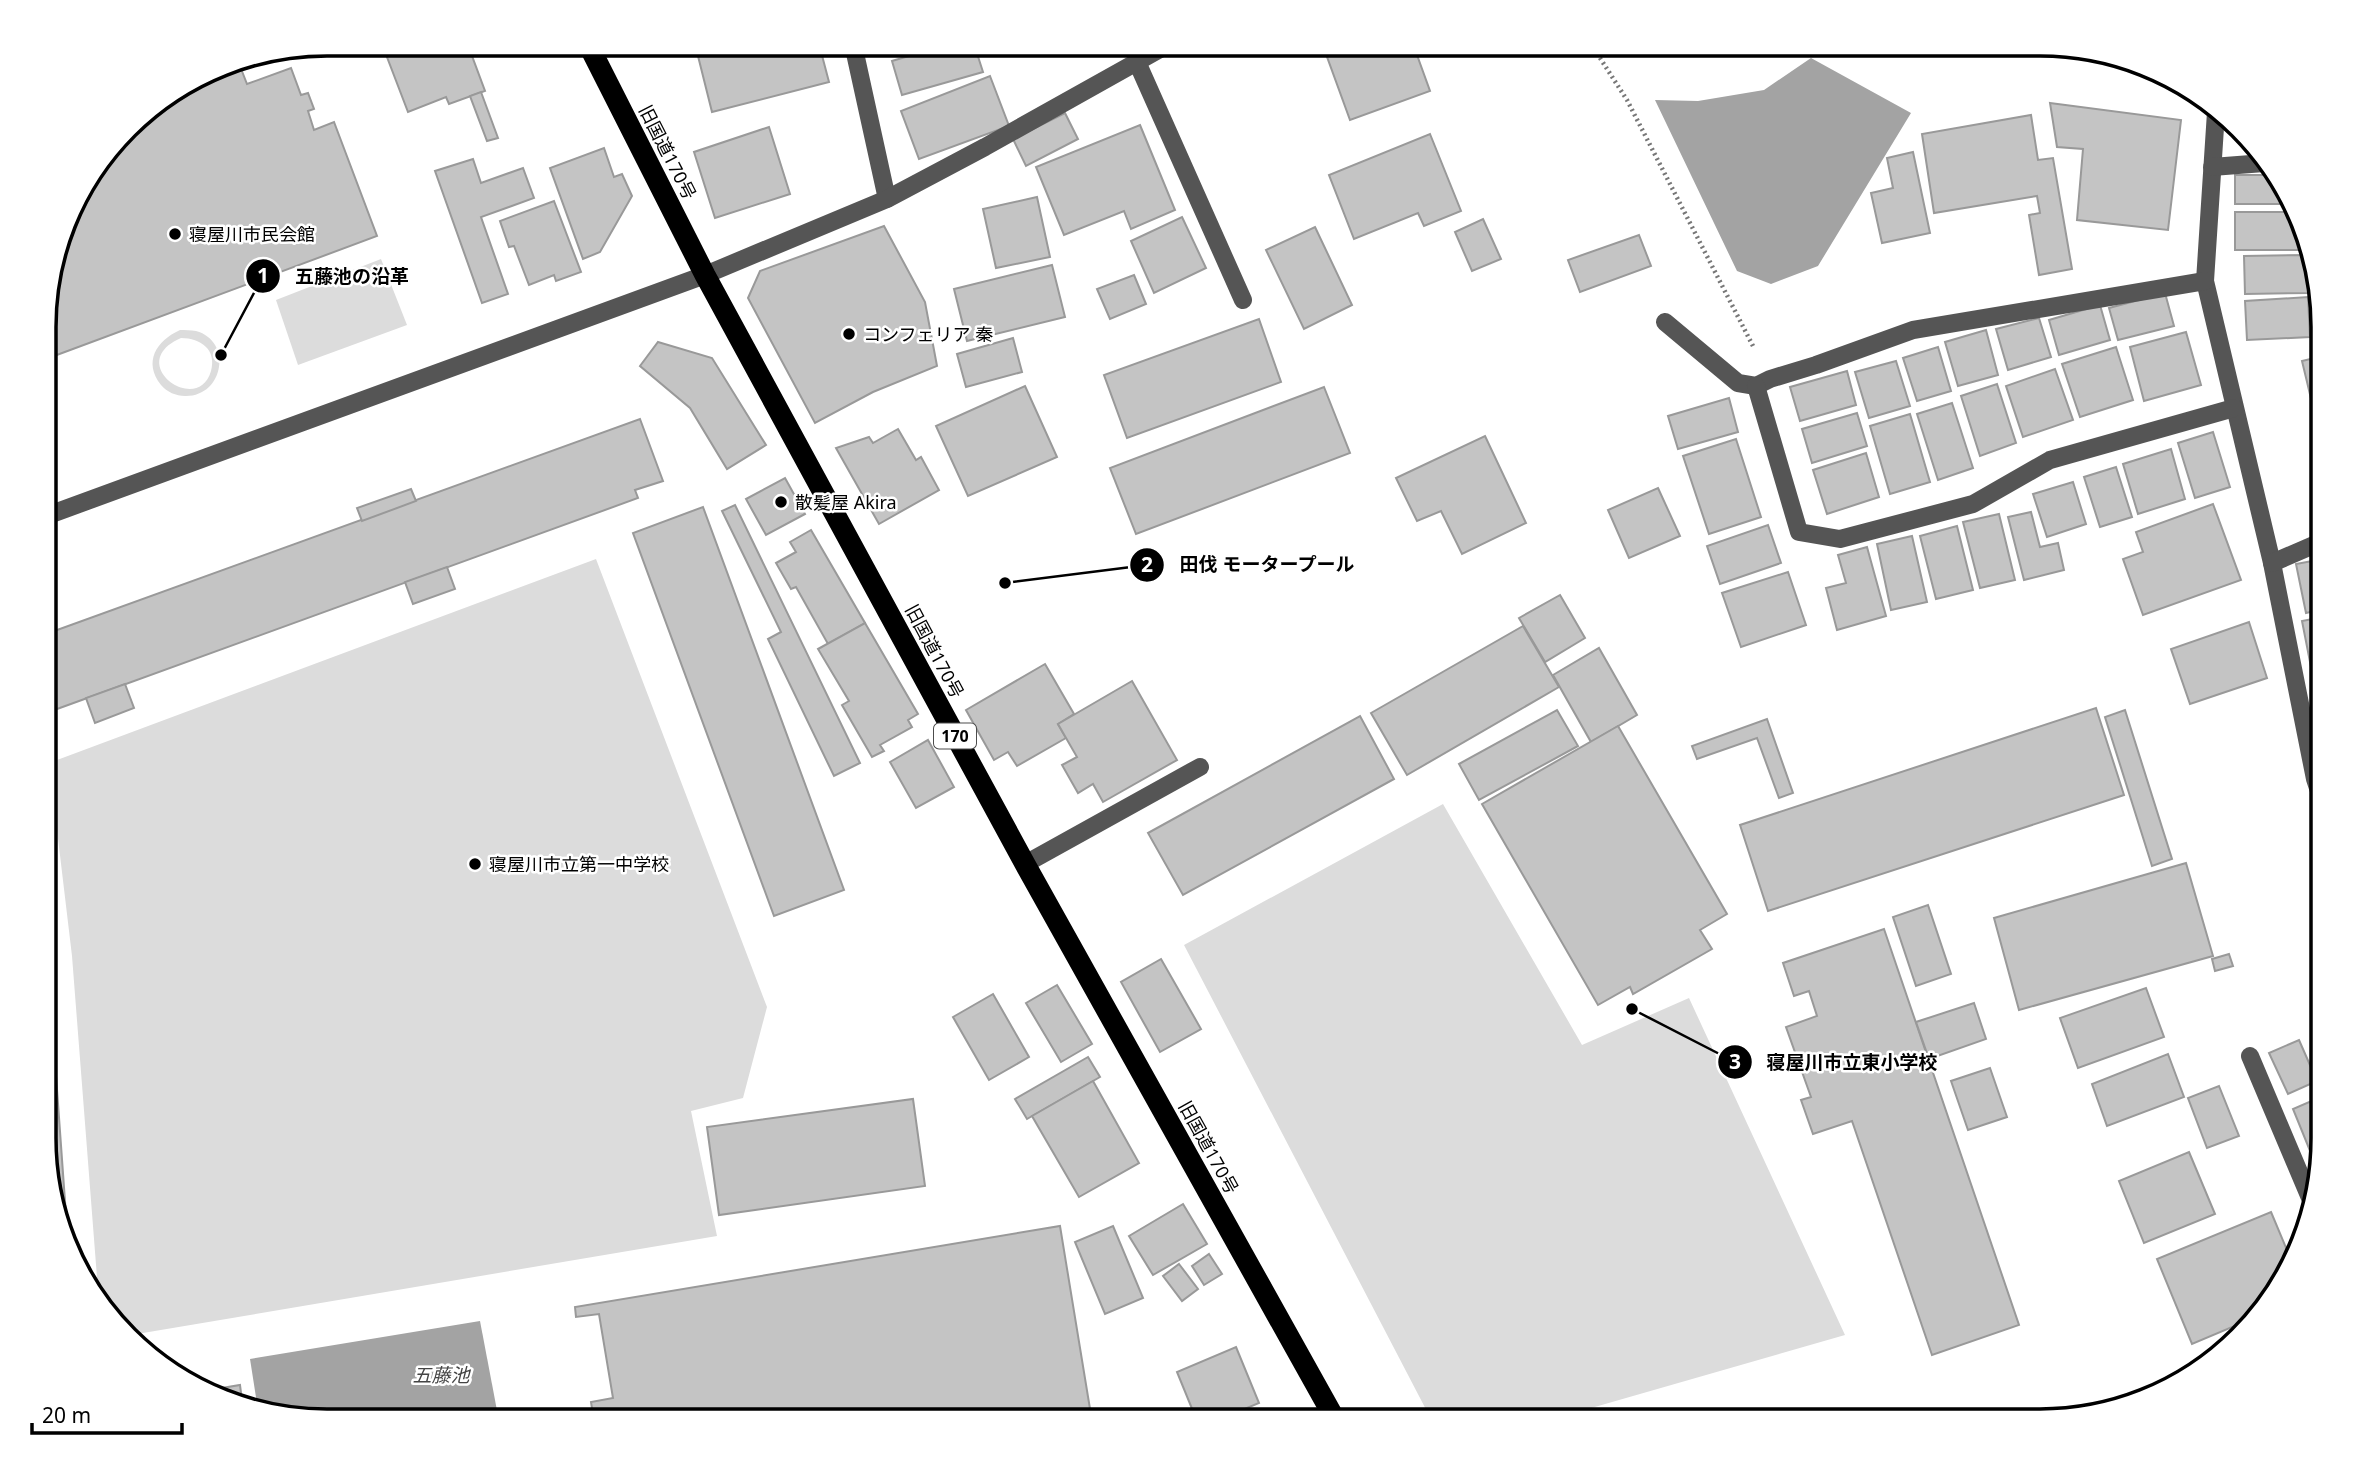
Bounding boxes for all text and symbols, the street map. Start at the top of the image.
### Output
street label: 旧国道170号 [634,101,702,203]
place label: 寝屋川市民会館 [189,222,315,246]
marker: 寝屋川市民会館 [167,226,183,242]
callout: 五藤池の沿革 [246,256,423,296]
text: 1 [257,261,269,289]
text: 五藤池の沿革 [295,263,409,289]
place label: コンフェリア 秦 [863,322,993,346]
marker: コンフェリア 秦 [841,326,857,342]
place label: 散髪屋 Akira [795,490,897,514]
marker: 散髪屋 Akira [773,494,789,510]
callout: 田伐 モータープール [1130,545,1369,585]
text: 2 [1141,550,1153,578]
text: 田伐 モータープール [1180,551,1354,577]
street label: 旧国道170号 [900,600,970,702]
road number: 170 [934,723,976,748]
place label: 寝屋川市立第一中学校 [489,852,669,876]
marker: 寝屋川市立第一中学校 [467,856,483,872]
callout: 寝屋川市立東小学校 [1718,1042,1952,1082]
text: 3 [1729,1047,1741,1075]
text: 寝屋川市立東小学校 [1766,1049,1938,1075]
street label: 旧国道170号 [1174,1096,1244,1198]
water label: 五藤池 [412,1362,471,1388]
scale bar [32,1392,182,1436]
text: 20 m [42,1401,91,1429]

